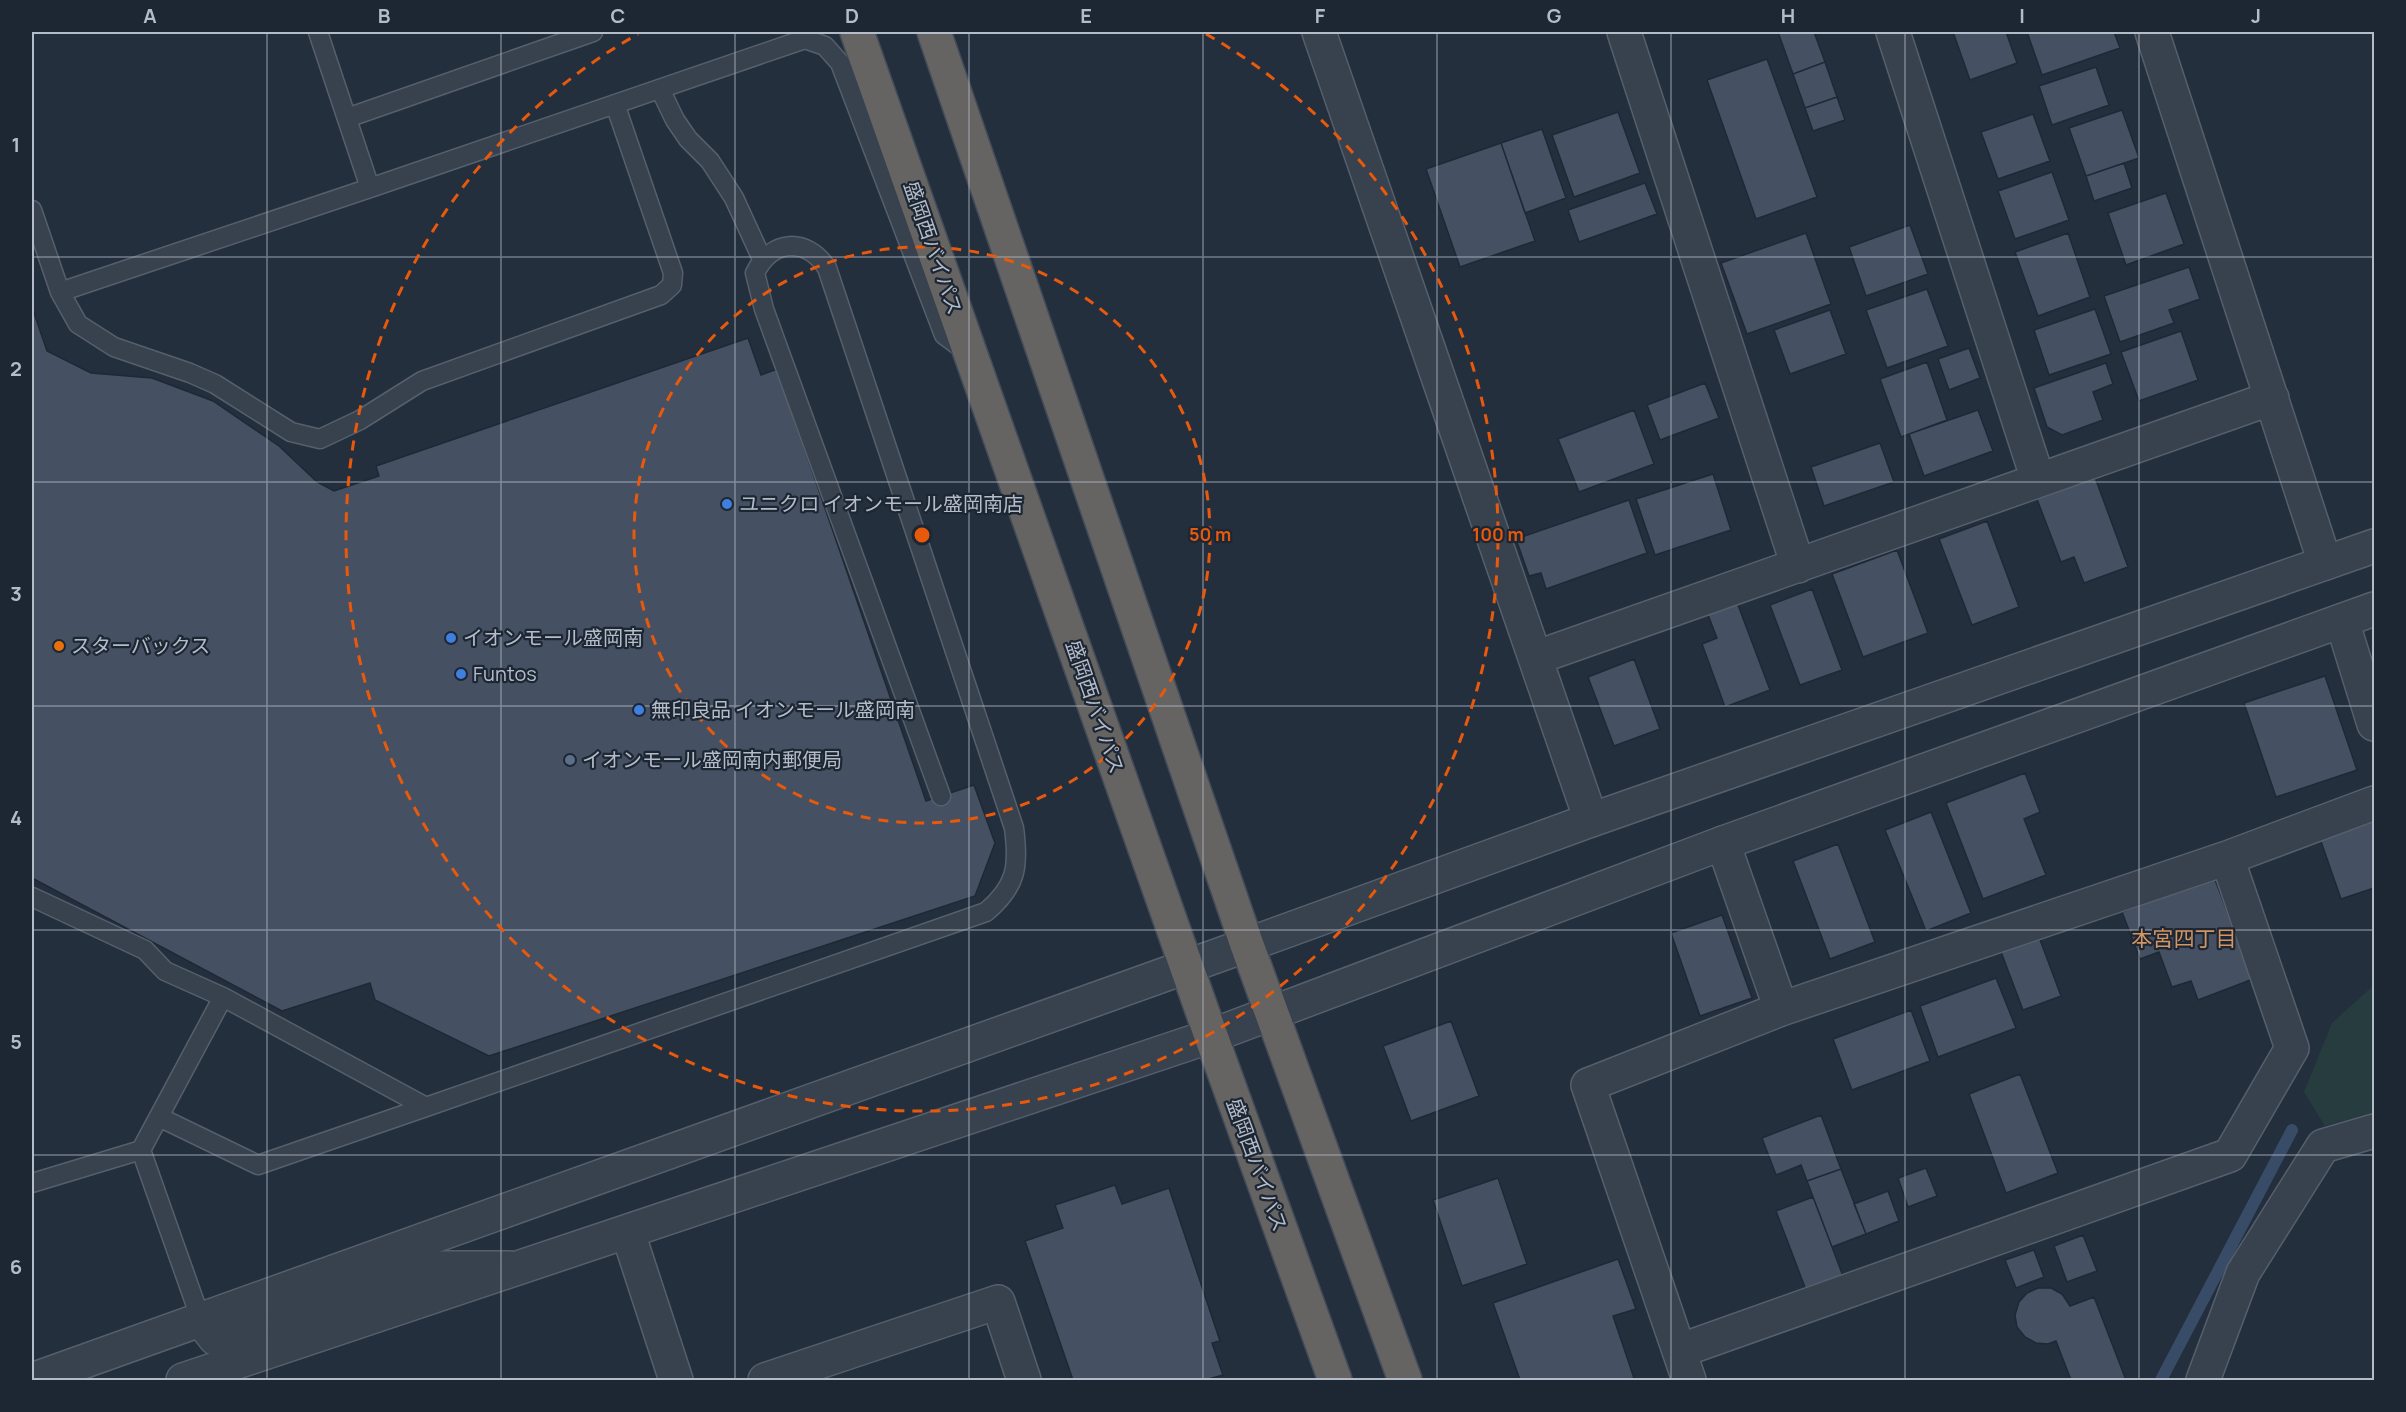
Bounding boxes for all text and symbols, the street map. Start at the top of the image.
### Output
text: A [143,2,157,29]
text: B [378,2,391,29]
text: C [611,2,625,29]
text: D [845,2,859,29]
text: E [1080,2,1092,29]
text: F [1315,2,1326,29]
text: G [1547,2,1562,29]
text: H [1781,2,1795,29]
text: I [2019,2,2025,29]
text: J [2251,2,2261,29]
text: 1 [12,131,20,158]
street label: 盛岡西バイパス [898,177,969,318]
text: 2 [10,355,22,382]
place label: ユニクロ イオンモール盛岡南店 [739,490,1023,517]
marker: ユニクロ イオンモール盛岡南店 [720,497,734,511]
text: 50 m [1189,522,1231,546]
text: 100 m [1472,522,1524,546]
centre of rings [912,525,932,545]
text: 3 [10,580,22,607]
place label: イオンモール盛岡南 [463,624,643,651]
marker: イオンモール盛岡南 [444,631,458,645]
place label: スターバックス [71,632,210,659]
street label: 盛岡西バイパス [1060,636,1131,777]
marker: スターバックス [52,639,66,653]
place label: Funtos [473,660,537,687]
marker: Funtos [454,667,468,681]
place label: 無印良品 イオンモール盛岡南 [651,696,915,723]
marker: 無印良品 イオンモール盛岡南 [632,703,646,717]
place label: イオンモール盛岡南内郵便局 [582,746,842,773]
marker: イオンモール盛岡南内郵便局 [563,753,577,767]
text: 4 [10,804,22,831]
district label: 本宮四丁目 [2132,924,2237,952]
text: 5 [10,1028,22,1055]
street label: 盛岡西バイパス [1221,1095,1294,1235]
text: 6 [10,1253,22,1280]

